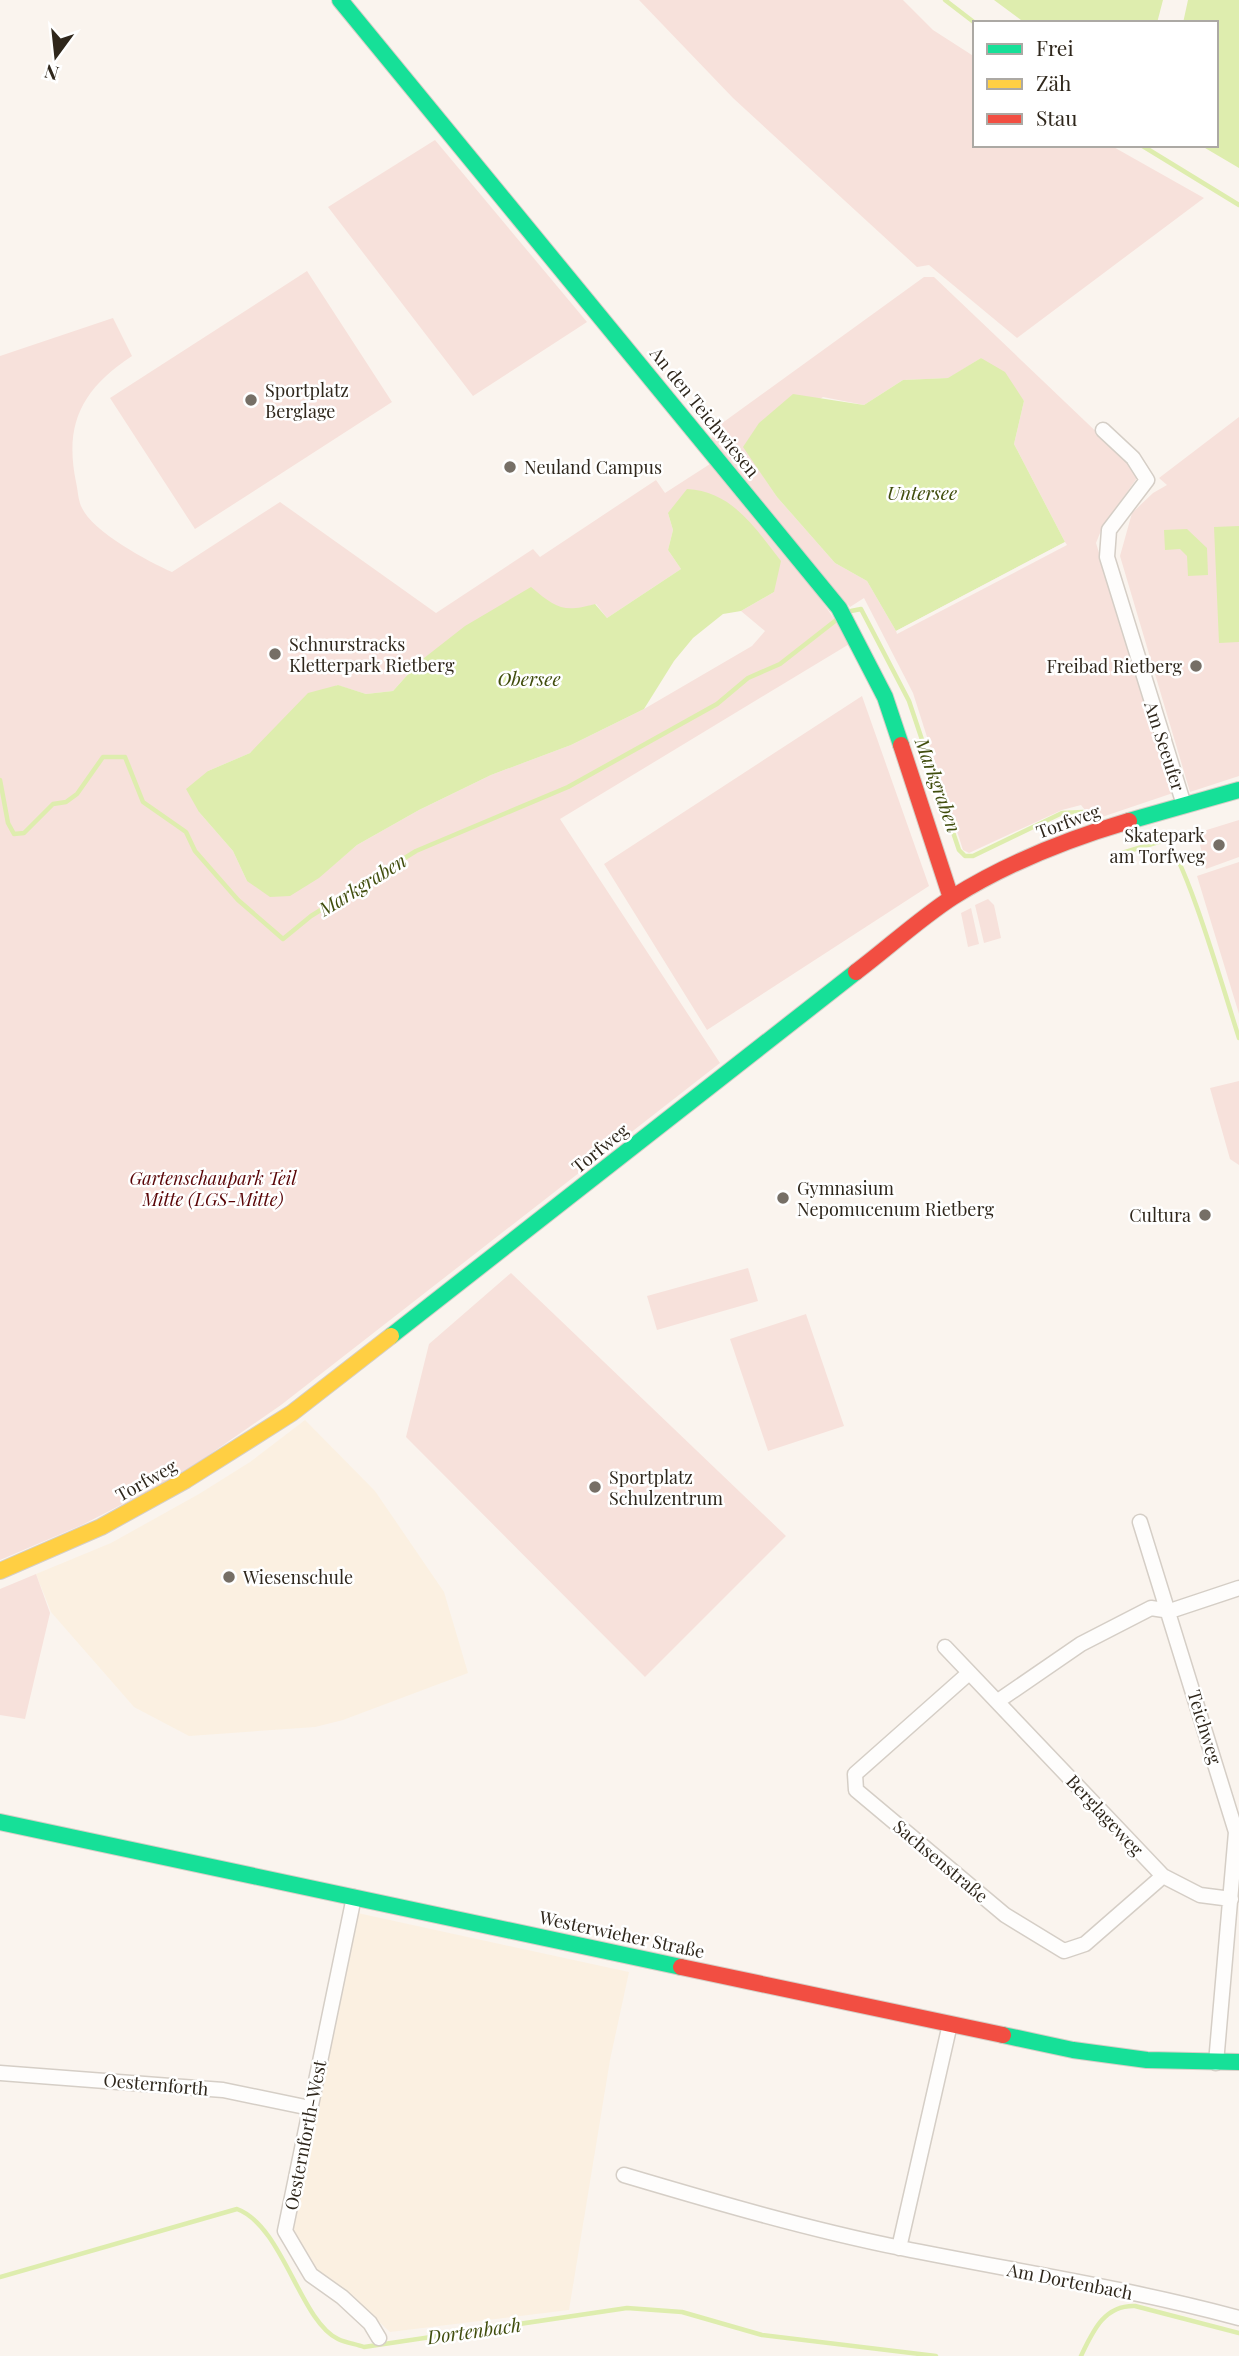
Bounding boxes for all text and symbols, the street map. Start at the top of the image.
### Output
north arrow [21,21,91,91]
legend [973,21,1218,147]
text: Frei [1036,33,1074,61]
text: N [41,59,61,88]
text: Zäh [1036,68,1072,96]
text: Stau [1036,103,1077,131]
street label: An den Teichwiesen [644,341,765,482]
place label: Sportplatz Berglage [265,378,349,423]
marker: Sportplatz Berglage [243,392,259,408]
place label: Neuland Campus [524,455,662,479]
marker: Neuland Campus [502,459,518,475]
water label: Untersee [887,479,957,505]
place label: Schnurstracks Kletterpark Rietberg [289,632,455,677]
marker: Schnurstracks Kletterpark Rietberg [267,646,283,662]
place label: Freibad Rietberg [1047,654,1182,678]
marker: Freibad Rietberg [1188,658,1204,674]
water label: Obersee [497,665,561,691]
street label: Am Seeufer [1139,697,1191,794]
water label: Markgraben [910,733,968,836]
street label: Torfweg [1033,798,1104,844]
place label: Skatepark am Torfweg [1110,823,1205,868]
marker: Skatepark am Torfweg [1211,837,1227,853]
water label: Markgraben [312,847,411,922]
street label: Torfweg [567,1117,634,1178]
park label: Gartenschaupark Teil Mitte (LGS-Mitte) [130,1166,297,1211]
place label: Gymnasium Nepomucenum Rietberg [797,1176,994,1221]
marker: Gymnasium Nepomucenum Rietberg [775,1190,791,1206]
place label: Cultura [1129,1203,1191,1227]
marker: Cultura [1197,1207,1213,1223]
street label: Torfweg [111,1453,181,1507]
place label: Sportplatz Schulzentrum [609,1465,723,1510]
marker: Sportplatz Schulzentrum [587,1479,603,1495]
place label: Wiesenschule [242,1565,353,1589]
marker: Wiesenschule [221,1569,237,1585]
street label: Teichweg [1182,1687,1228,1767]
street label: Berglageweg [1061,1769,1149,1861]
street label: Sachsenstraße [888,1814,994,1908]
street label: Westerwieher Straße [536,1905,707,1963]
street label: Oesternforth-West [279,2057,331,2212]
street label: Oesternforth [103,2067,210,2101]
street label: Am Dortenbach [1004,2257,1135,2305]
water label: Dortenbach [424,2311,523,2350]

